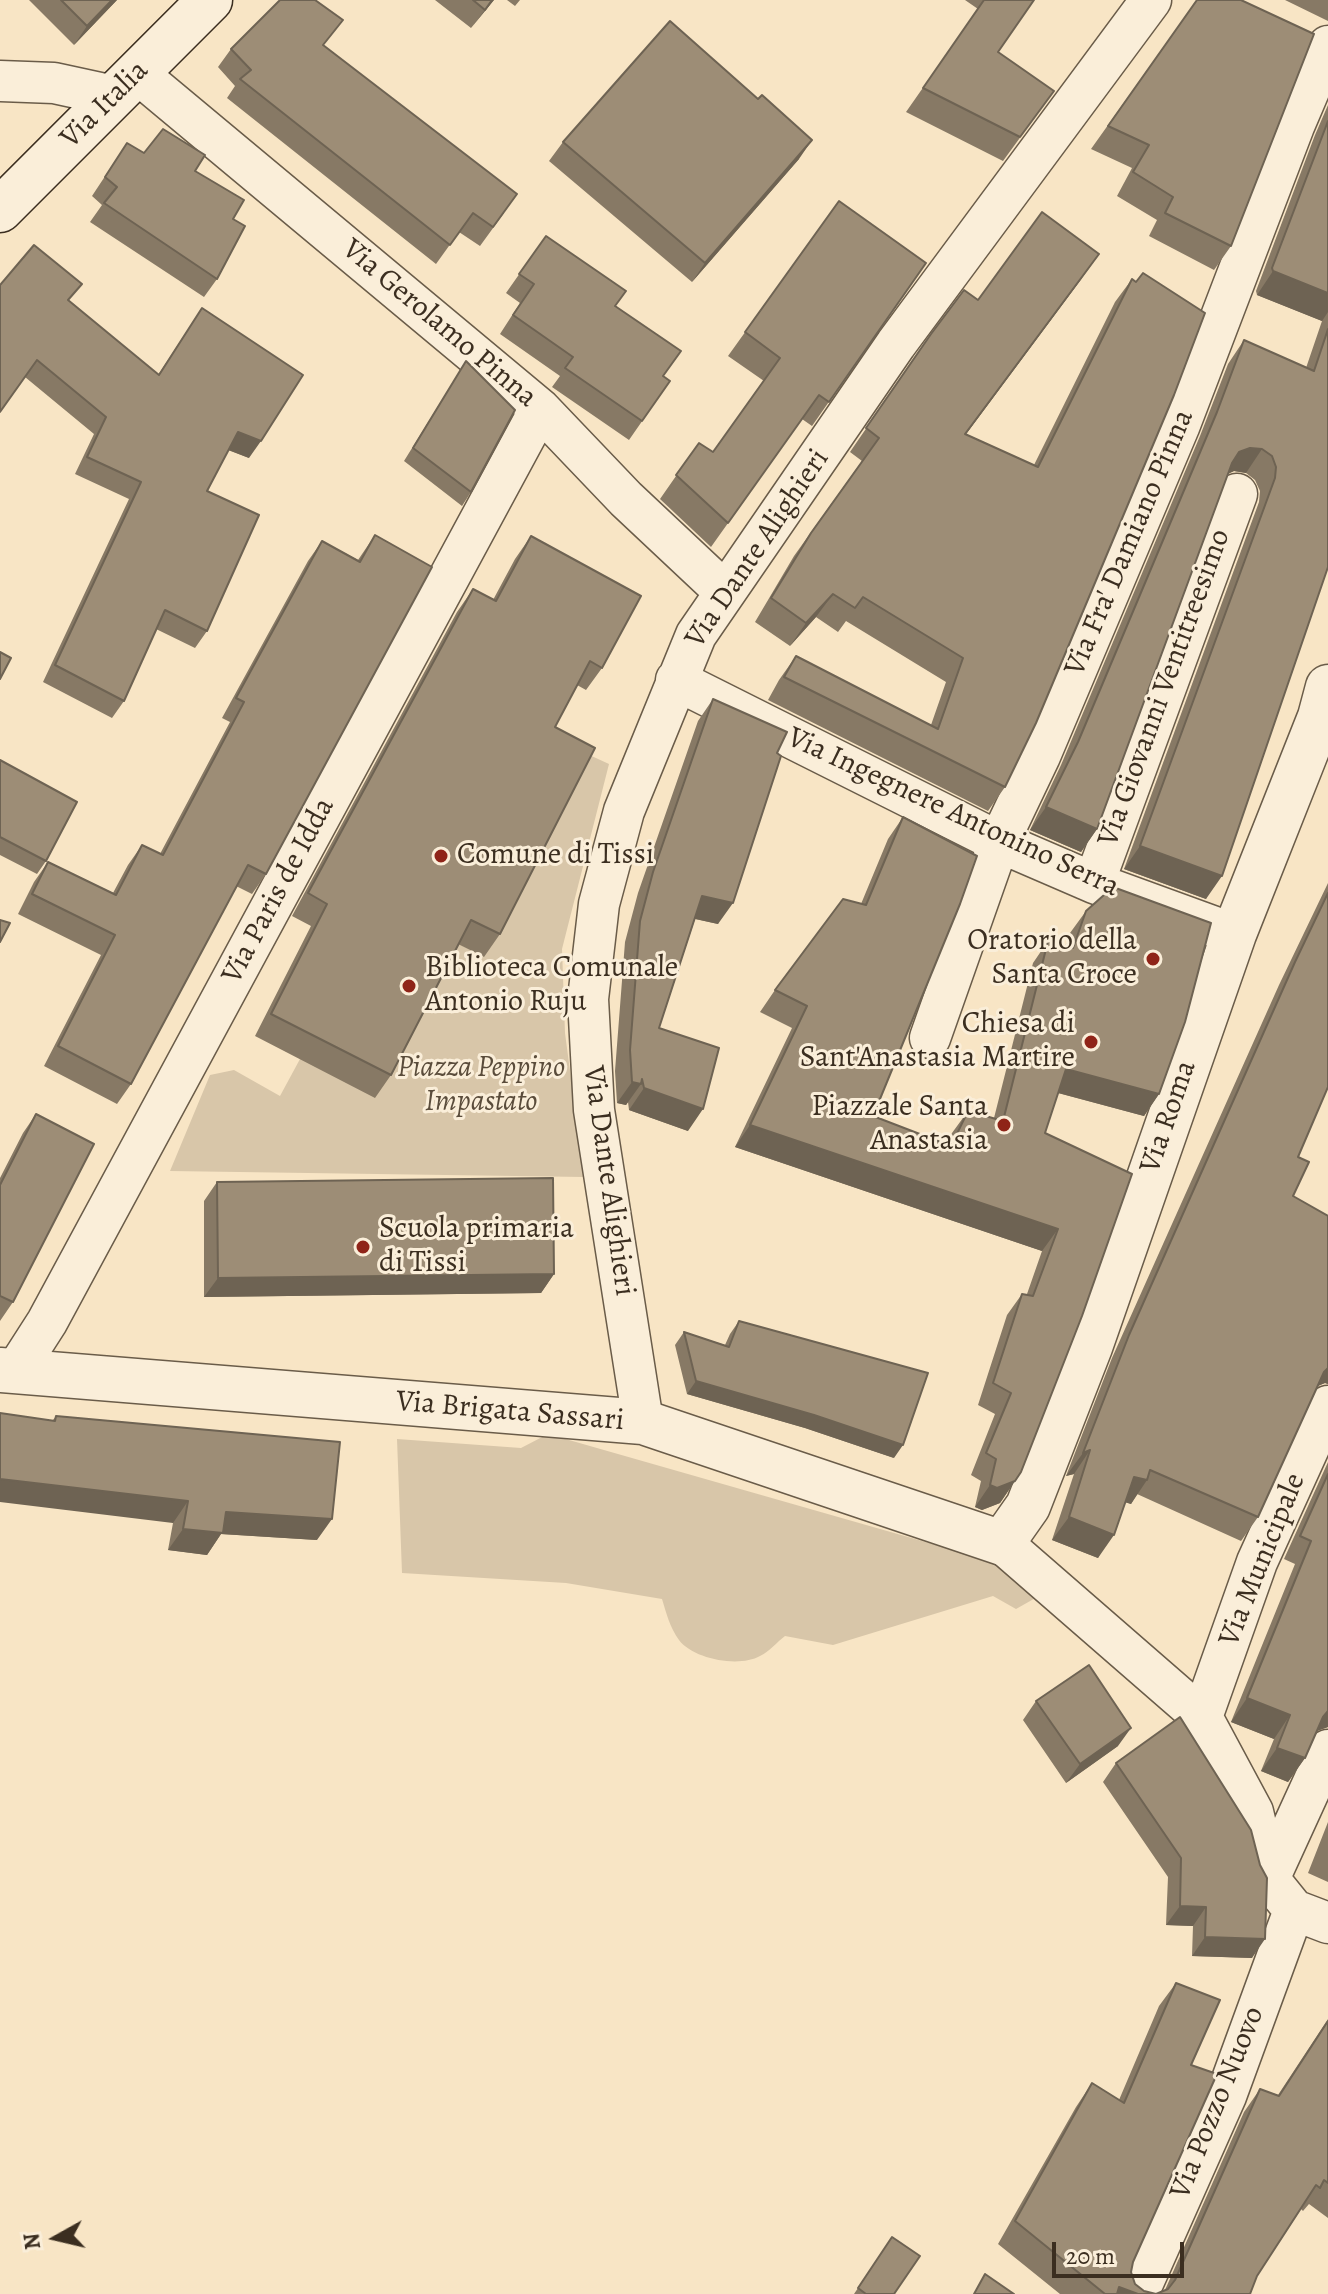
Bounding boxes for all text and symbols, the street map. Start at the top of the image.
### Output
street label: Via Italia [53,53,157,157]
street label: Via Gerolamo Pinna [334,232,544,416]
street label: Via Fra' Damiano Pinna [1058,405,1202,681]
street label: Via Dante Alighieri [678,443,838,655]
street label: Via Giovanni Ventitreesimo [1091,525,1239,851]
street label: Via Ingegnere Antonino Serra [781,720,1125,906]
street label: Via Paris de Idda [215,792,343,990]
place label: Comune di Tissi [457,838,654,874]
marker: Comune di Tissi [432,847,450,865]
place label: Oratorio della Santa Croce [967,924,1137,994]
marker: Oratorio della Santa Croce [1144,950,1162,968]
place label: Biblioteca Comunale Antonio Ruju [425,951,678,1022]
marker: Biblioteca Comunale Antonio Ruju [400,977,418,995]
place label: Chiesa di Sant'Anastasia Martire [800,1007,1075,1078]
marker: Chiesa di Sant'Anastasia Martire [1082,1033,1100,1051]
park label: Piazza Peppino Impastato [397,1051,565,1122]
street label: Via Roma [1133,1056,1205,1178]
street label: Via Dante Alighieri [574,1064,642,1298]
place label: Piazzale Santa Anastasia [811,1090,988,1160]
marker: Piazzale Santa Anastasia [995,1116,1013,1134]
place label: Scuola primaria di Tissi [379,1212,574,1282]
marker: Scuola primaria di Tissi [354,1238,372,1256]
street label: Via Brigata Sassari [394,1384,626,1440]
street label: Via Municipale [1212,1468,1314,1652]
street label: Via Pozzo Nuovo [1163,2002,1273,2204]
north arrow [16,2198,96,2278]
scale bar [1056,2226,1188,2276]
text: N [16,2231,48,2251]
text: 20 m [1066,2240,1115,2272]

